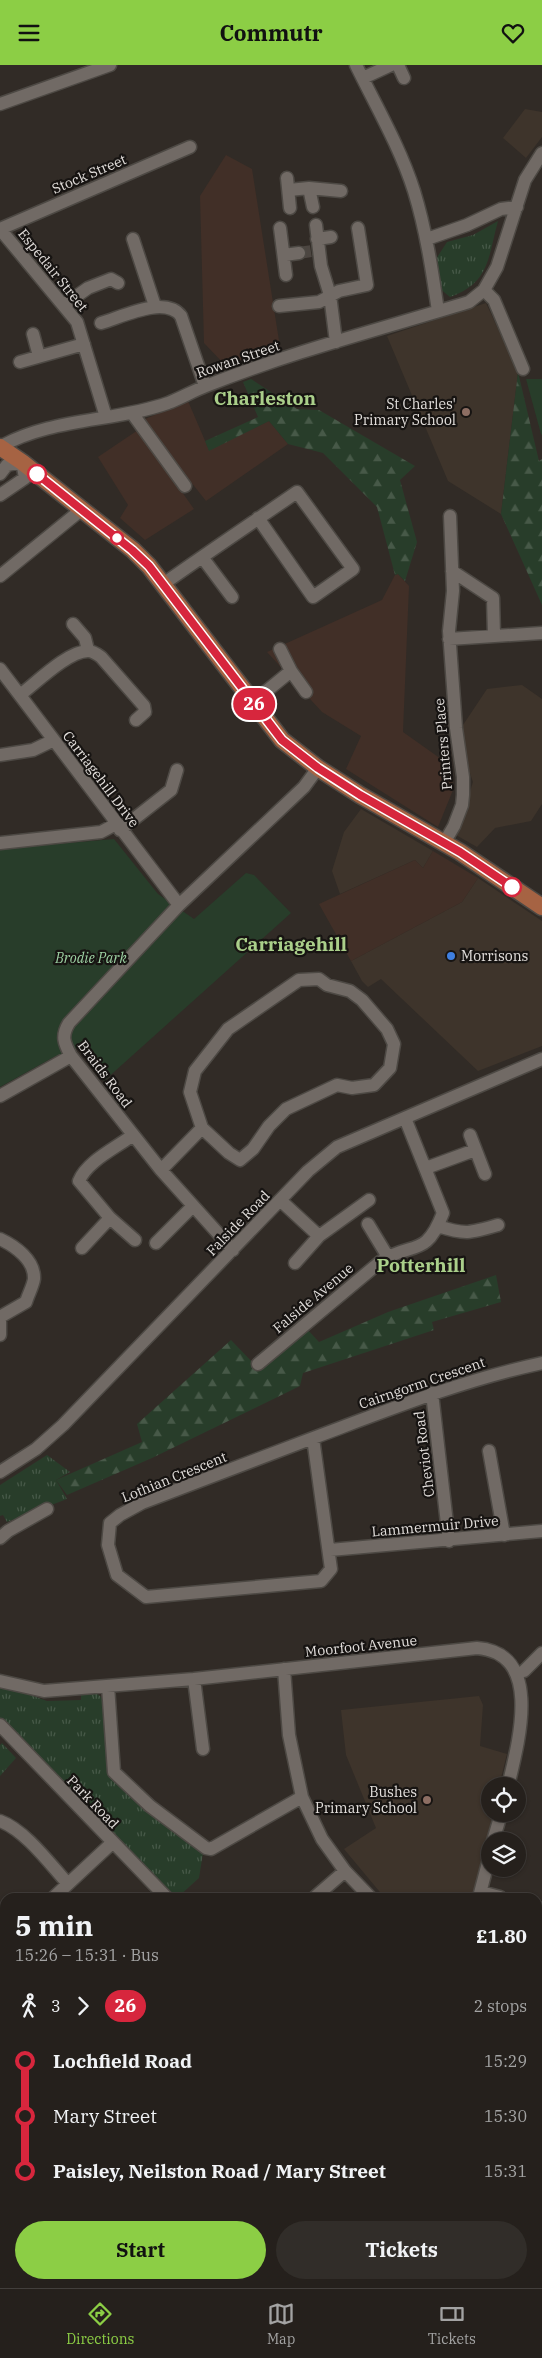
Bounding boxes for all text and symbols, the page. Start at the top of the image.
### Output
text: Commutr [219,18,323,47]
icon: menu [15,19,43,47]
icon: heart [499,19,527,47]
street label: Stock Street [49,150,129,198]
street label: Espedair Street [14,225,92,315]
street label: Rowan Street [194,336,282,382]
district label: Charleston [214,386,317,410]
place label: St Charles' Primary School [354,395,456,429]
marker: St Charles' Primary School [460,406,472,418]
unlabelled marker [27,464,47,484]
unlabelled marker [110,531,124,545]
line badge: 26 [232,688,276,720]
text: 26 [243,692,265,715]
street label: Printers Place [430,697,456,791]
street label: Carriagehill Drive [59,727,143,831]
unlabelled marker [502,877,522,897]
district label: Carriagehill [235,932,347,956]
place label: Morrisons [461,947,529,965]
park label: Brodie Park [54,949,127,967]
marker: Morrisons [445,950,457,962]
street label: Braids Road [74,1037,136,1112]
street label: Falside Road [202,1186,274,1259]
district label: Potterhill [377,1253,465,1277]
street label: Falside Avenue [269,1259,357,1337]
street label: Cairngorm Crescent [357,1353,488,1413]
street label: Cheviot Road [410,1409,438,1498]
street label: Lothian Crescent [119,1448,229,1506]
street label: Lammermuir Drive [371,1511,499,1541]
street label: Moorfoot Avenue [304,1631,418,1661]
street label: Park Road [63,1772,123,1833]
map controls [481,1777,526,1877]
button: locate [481,1777,526,1822]
place label: Bushes Primary School [315,1783,417,1817]
marker: Bushes Primary School [421,1794,433,1806]
button: layers [481,1832,526,1877]
text: 5 min [15,1907,93,1944]
text: £1.80 [476,1924,527,1948]
text: 15:26 – 15:31 · Bus [15,1945,159,1965]
icon: walk [15,1992,43,2020]
icon: forward [69,1992,97,2020]
text: 26 [115,1994,136,2017]
text: 3 [51,1996,61,2016]
text: 2 stops [474,1996,527,2016]
text: Lochfield Road [53,2049,192,2073]
text: 15:29 [484,2051,527,2071]
text: Mary Street [53,2104,157,2128]
text: 15:30 [484,2106,527,2126]
text: Paisley, Neilston Road / Mary Street [53,2159,386,2183]
text: 15:31 [484,2161,527,2181]
button: Start [15,2221,266,2279]
button: Tickets [276,2221,527,2279]
tab: Directions [66,2300,134,2348]
tab: Map [267,2300,295,2348]
tab: Tickets [428,2300,476,2348]

